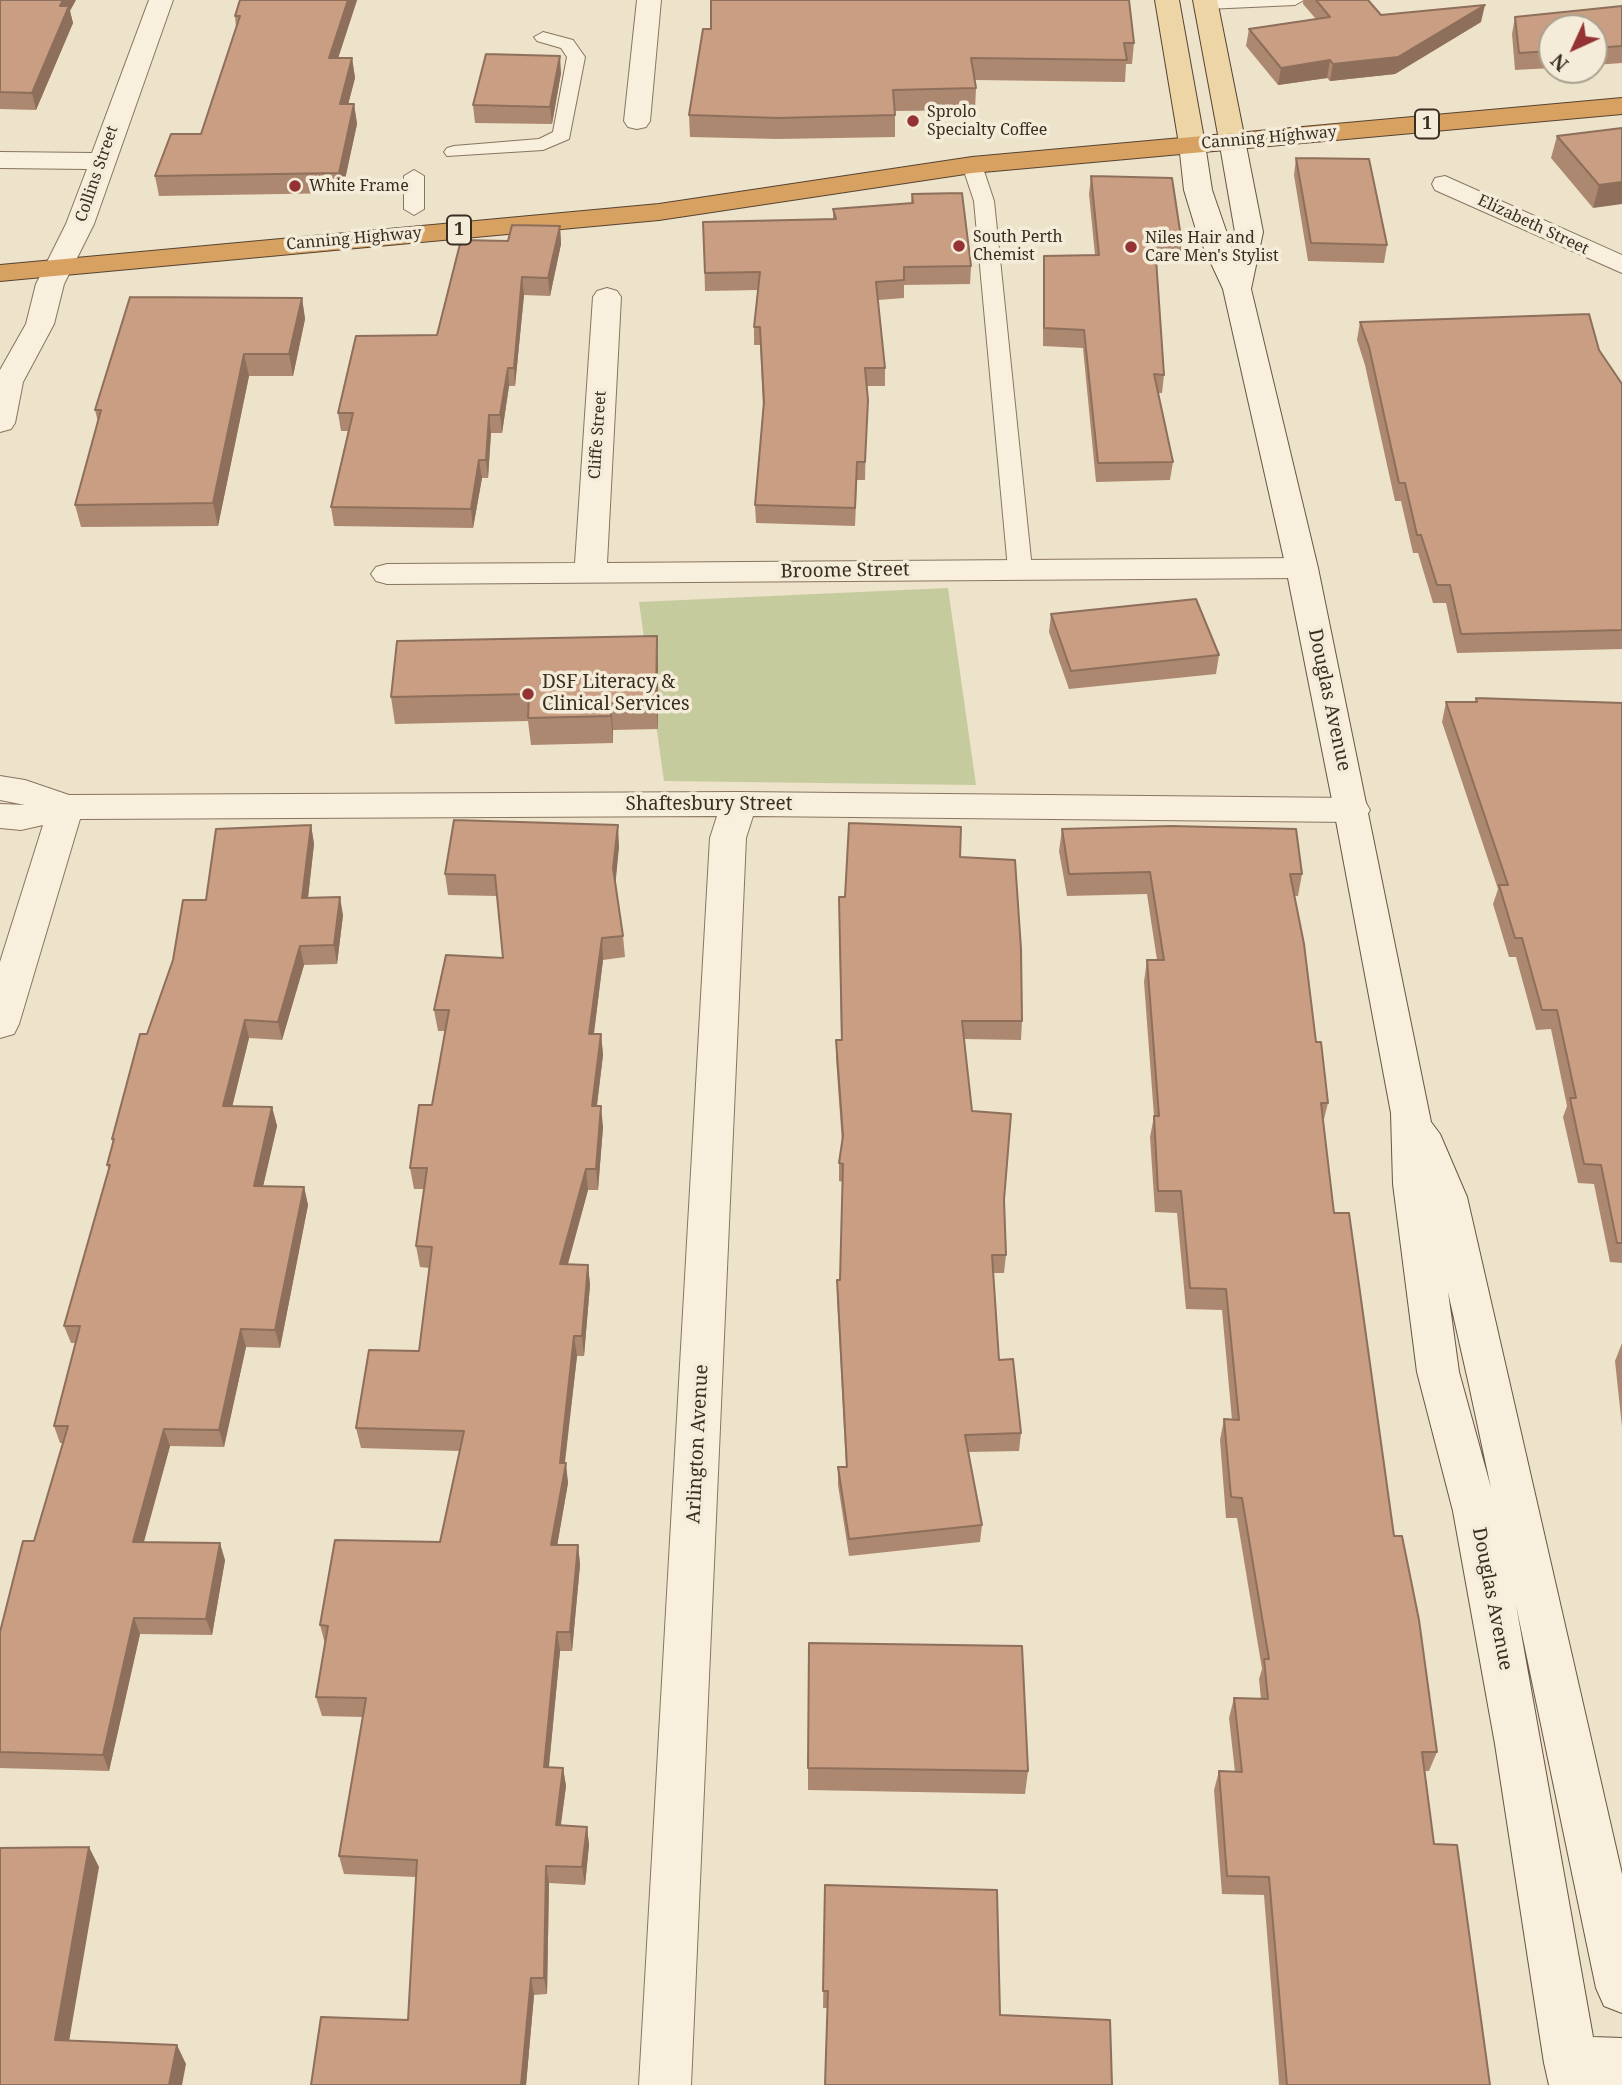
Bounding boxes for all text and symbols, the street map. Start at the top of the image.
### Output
north arrow [1538,14,1608,84]
text: N [1545,48,1574,77]
place label: Sprolo Specialty Coffee [927,102,1047,140]
road number: 1 [1415,110,1439,139]
marker: Sprolo Specialty Coffee [905,113,921,129]
street label: Collins Street [72,123,122,225]
street label: Canning Highway [1201,123,1337,153]
place label: White Frame [309,176,409,196]
marker: White Frame [287,178,303,194]
street label: Elizabeth Street [1474,191,1592,259]
road number: 1 [447,215,471,244]
street label: Canning Highway [286,224,422,254]
place label: South Perth Chemist [973,227,1063,265]
place label: Niles Hair and Care Men's Stylist [1145,228,1279,266]
marker: South Perth Chemist [951,238,967,254]
marker: Niles Hair and Care Men's Stylist [1123,239,1139,255]
street label: Cliffe Street [585,390,611,480]
street label: Broome Street [780,558,910,584]
street label: Douglas Avenue [1303,627,1355,773]
place label: DSF Literacy & Clinical Services [542,672,689,716]
marker: DSF Literacy & Clinical Services [520,686,536,702]
street label: Shaftesbury Street [626,794,792,816]
street label: Arlington Avenue [682,1364,714,1524]
street label: Douglas Avenue [1467,1526,1517,1672]

